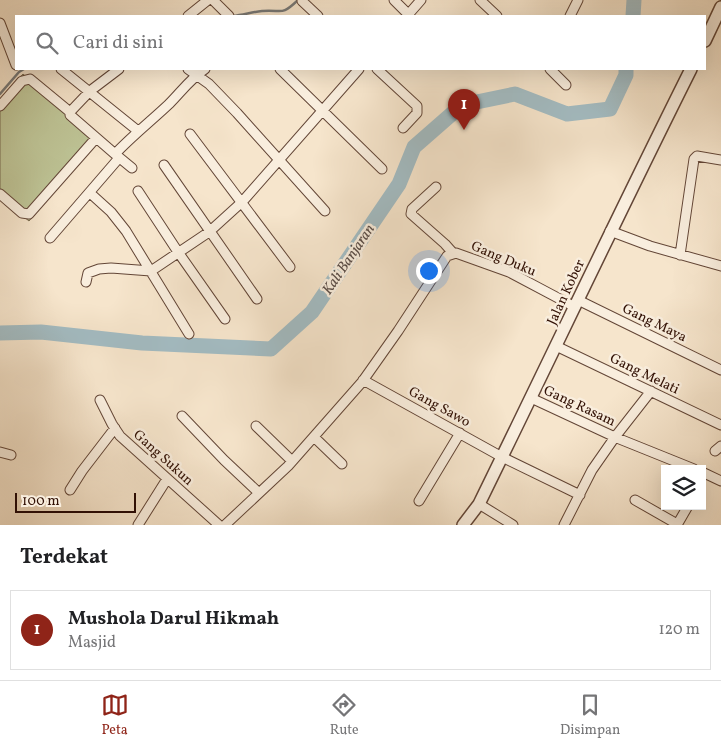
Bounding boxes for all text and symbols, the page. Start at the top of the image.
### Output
search box [15,15,706,70]
icon: search [33,29,61,57]
text: Cari di sini [73,30,164,56]
pin: 1 [448,89,480,130]
water label: Kali Banjaran [318,220,381,299]
street label: Gang Duku [468,237,539,282]
street label: Jalan Kober [543,257,590,329]
your location [416,258,442,284]
street label: Gang Maya [619,300,690,347]
street label: Gang Melati [606,349,682,399]
street label: Gang Rasam [540,381,618,431]
street label: Gang Sawo [405,383,474,432]
street label: Gang Sukun [129,426,197,490]
map controls [661,465,706,510]
button: layers [661,465,706,510]
scale bar [15,490,136,513]
text: 100 m [22,492,60,511]
text: Terdekat [20,543,108,572]
text: Mushola Darul Hikmah [68,606,279,632]
text: 1 [34,619,40,641]
text: 120 m [658,619,700,641]
text: Masjid [68,632,116,654]
tab: Peta [101,691,129,740]
tab: Rute [330,691,359,740]
tab: Disimpan [560,691,620,740]

